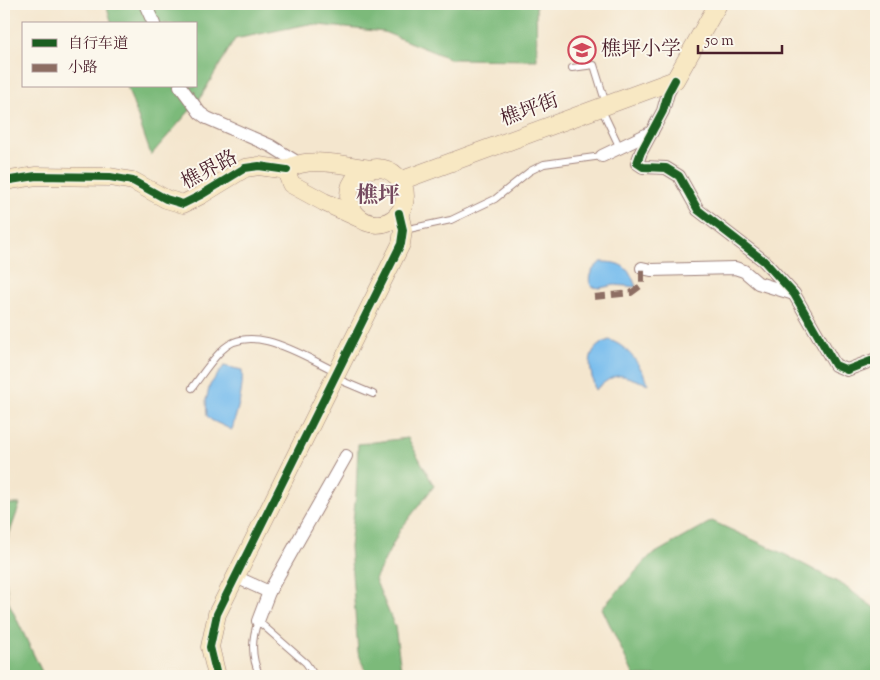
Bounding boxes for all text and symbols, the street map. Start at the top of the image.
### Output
legend [22,22,198,88]
scale bar [698,22,781,54]
text: 50 m [704,31,734,52]
text: 自行车道 [68,34,128,55]
school or university icon: 樵坪小学 [567,35,597,65]
place label: 樵坪小学 [601,36,681,65]
text: 小路 [68,58,98,79]
street label: 樵坪街 [497,87,563,135]
street label: 樵界路 [177,144,243,198]
district label: 樵坪 [356,181,400,213]

